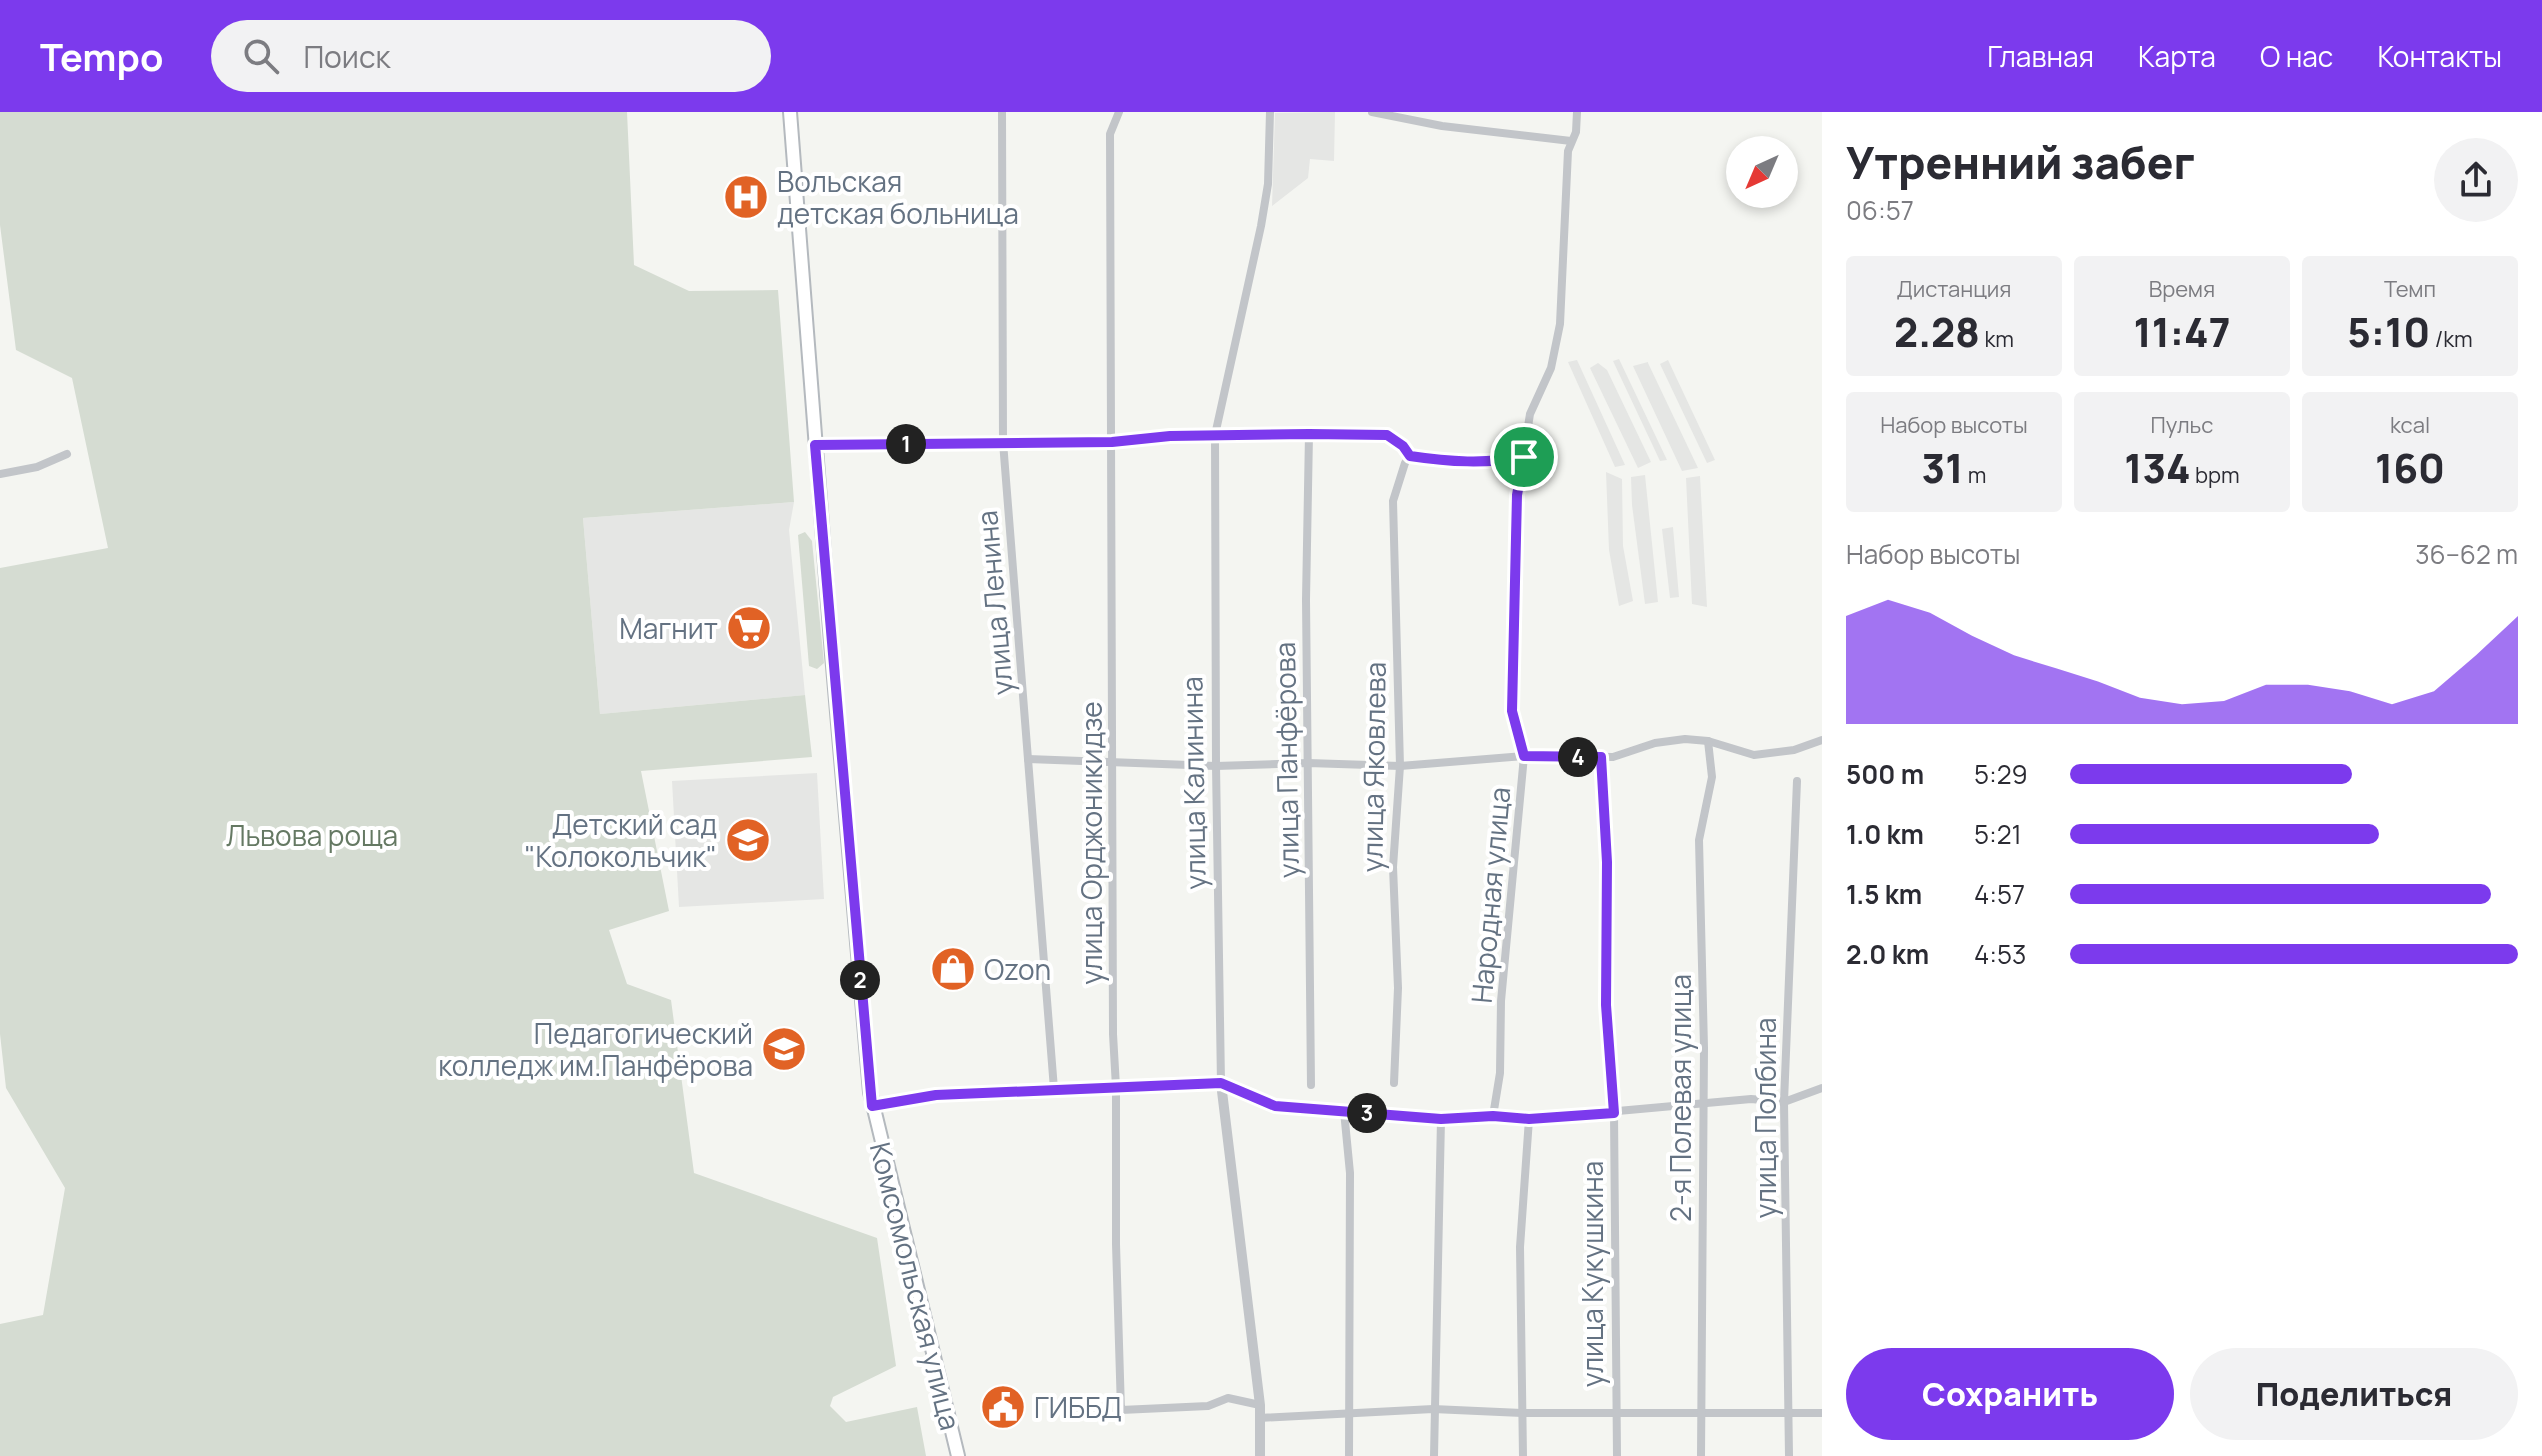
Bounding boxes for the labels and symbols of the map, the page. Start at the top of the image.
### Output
north arrow [1726,136,1798,208]
place label: Вольская детская больница [777,162,1019,232]
hospital icon: Вольская детская больница [722,173,770,221]
pin [1490,423,1558,491]
pin: 1 [886,424,926,464]
street label: улица Ленина [967,509,1021,697]
supermarket icon: Магнит [725,604,773,652]
place label: Магнит [619,609,718,647]
street label: улица Панфёрова [1265,641,1307,879]
street label: улица Яковлева [1352,661,1394,873]
street label: улица Калинина [1172,676,1214,890]
street label: улица Орджоникидзе [1072,701,1110,985]
pin: 4 [1558,737,1598,777]
street label: Народная улица [1462,785,1518,1005]
place label: Детский сад "Колокольчик" [524,805,717,875]
park label: Львова роща [226,816,398,854]
school or university icon: Детский сад "Колокольчик" [724,816,772,864]
shop icon: Ozon [929,945,977,993]
place label: Ozon [984,950,1051,988]
pin: 2 [840,960,880,1000]
street label: 2-я Полевая улица [1661,974,1699,1222]
place label: Педагогический колледж им.Панфёрова [438,1014,753,1084]
street label: улица Полбина [1746,1017,1784,1219]
school or university icon: Педагогический колледж им.Панфёрова [760,1025,808,1073]
pin: 3 [1347,1093,1387,1133]
street label: Комсомольская улица [862,1138,970,1434]
street label: улица Кукушкина [1573,1161,1611,1387]
public building icon: ГИББД [979,1383,1027,1431]
place label: ГИББД [1034,1388,1122,1426]

